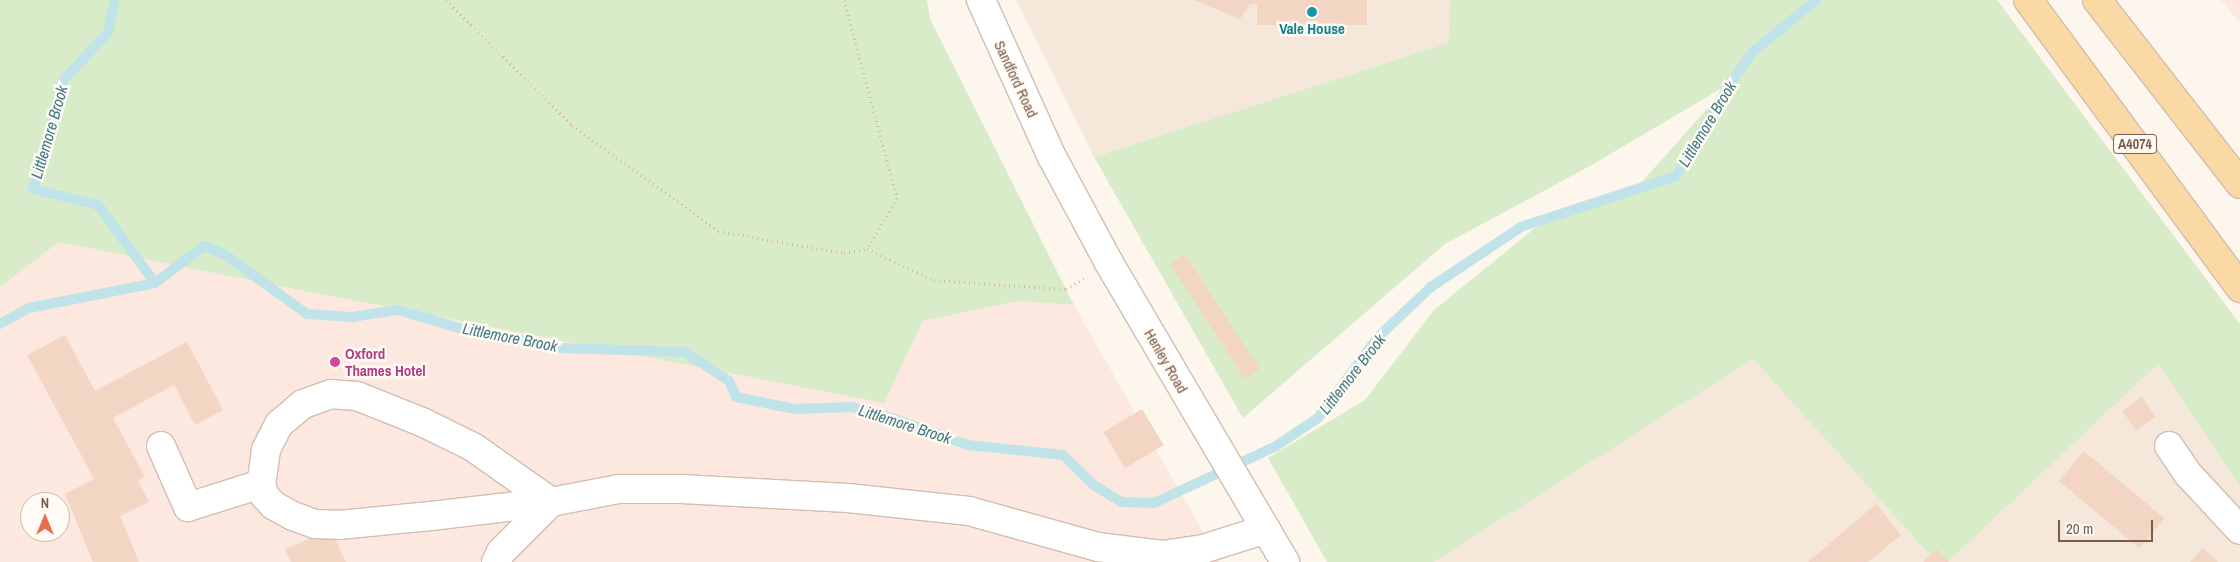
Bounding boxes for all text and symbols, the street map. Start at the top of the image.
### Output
marker: Vale House [1306,6,1318,18]
place label: Vale House [1279,20,1345,38]
street label: Sandford Road [990,38,1042,120]
water label: Littlemore Brook [1674,78,1740,170]
water label: Littlemore Brook [27,83,71,181]
road number: A4074 [2112,132,2158,156]
water label: Littlemore Brook [461,318,559,356]
street label: Henley Road [1140,326,1192,396]
water label: Littlemore Brook [1315,330,1389,418]
place label: Oxford Thames Hotel [345,344,426,379]
marker: Oxford Thames Hotel [329,356,341,368]
water label: Littlemore Brook [856,400,954,448]
north arrow [20,492,70,542]
text: N [41,494,49,512]
scale bar [2060,510,2155,542]
text: 20 m [2066,518,2093,539]

